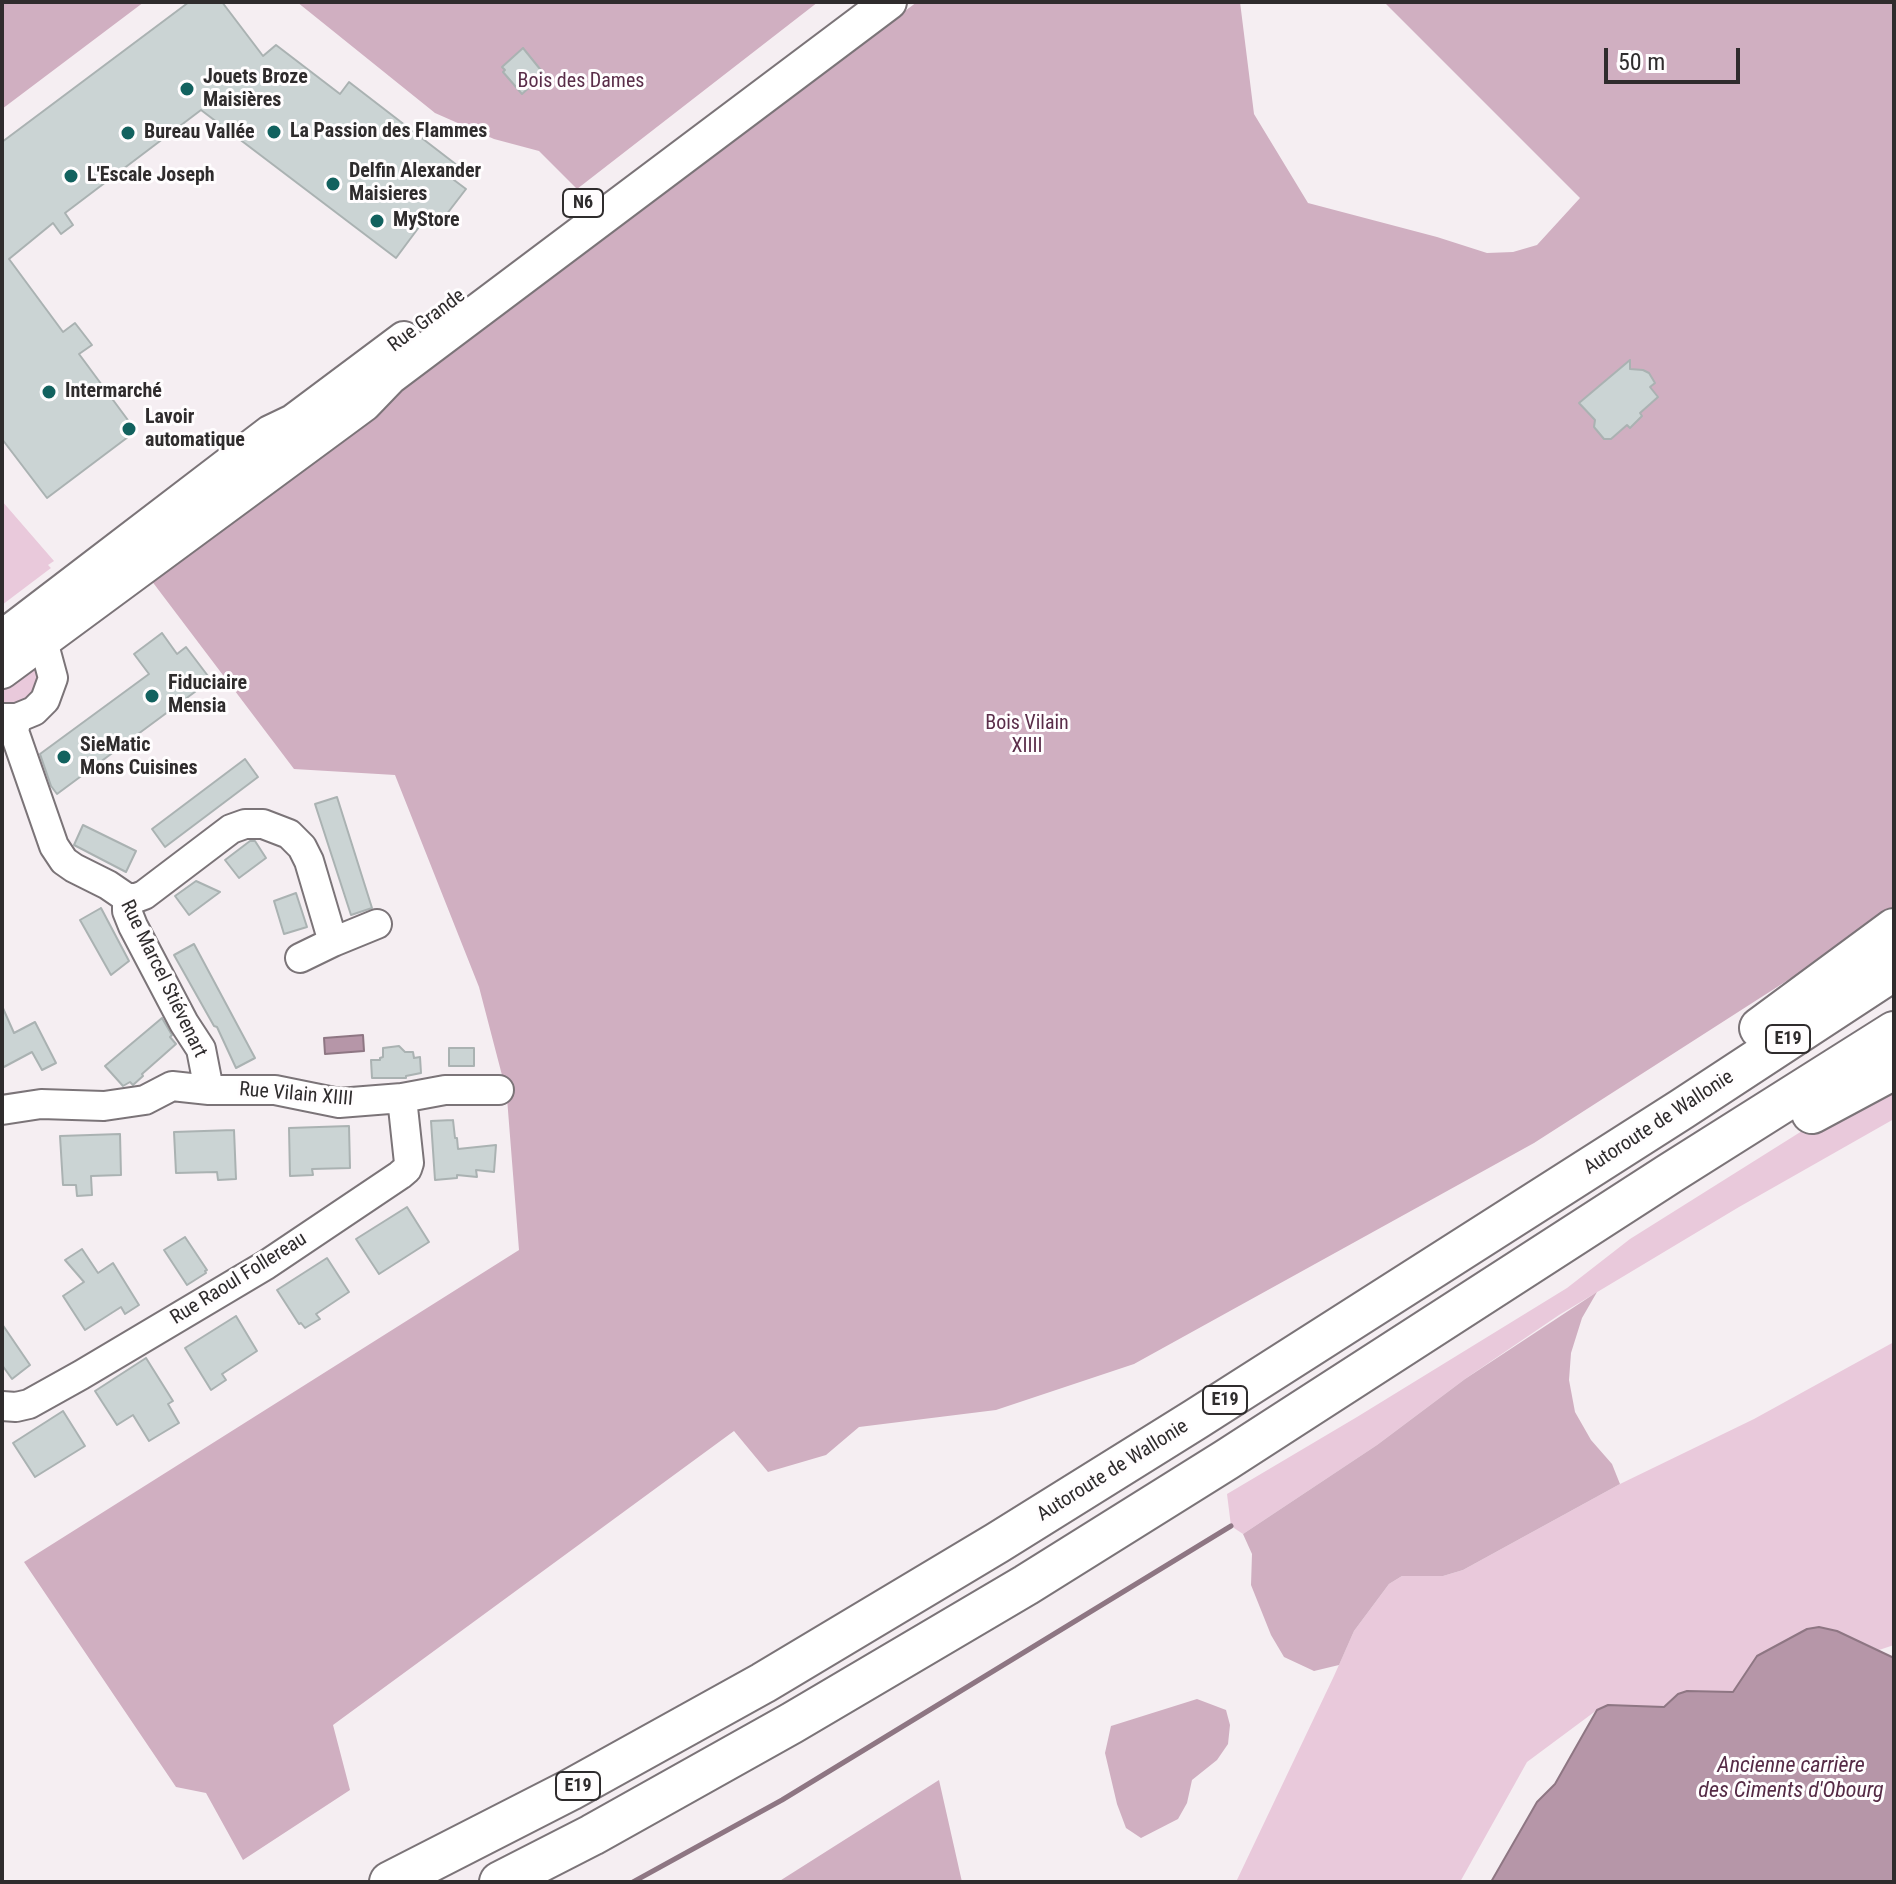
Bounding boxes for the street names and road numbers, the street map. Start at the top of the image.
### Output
road number: N6 [563,189,603,217]
street label: Rue Grande [384,284,470,358]
street label: Rue Marcel Stiévenart [114,896,212,1062]
road number: E19 [1766,1025,1810,1053]
street label: Autoroute de Wallonie [1580,1066,1738,1180]
street label: Rue Vilain XIIII [238,1078,354,1112]
street label: Rue Raoul Follereau [167,1228,311,1330]
road number: E19 [1203,1386,1247,1414]
street label: Autoroute de Wallonie [1033,1415,1193,1527]
road number: E19 [556,1772,600,1800]

